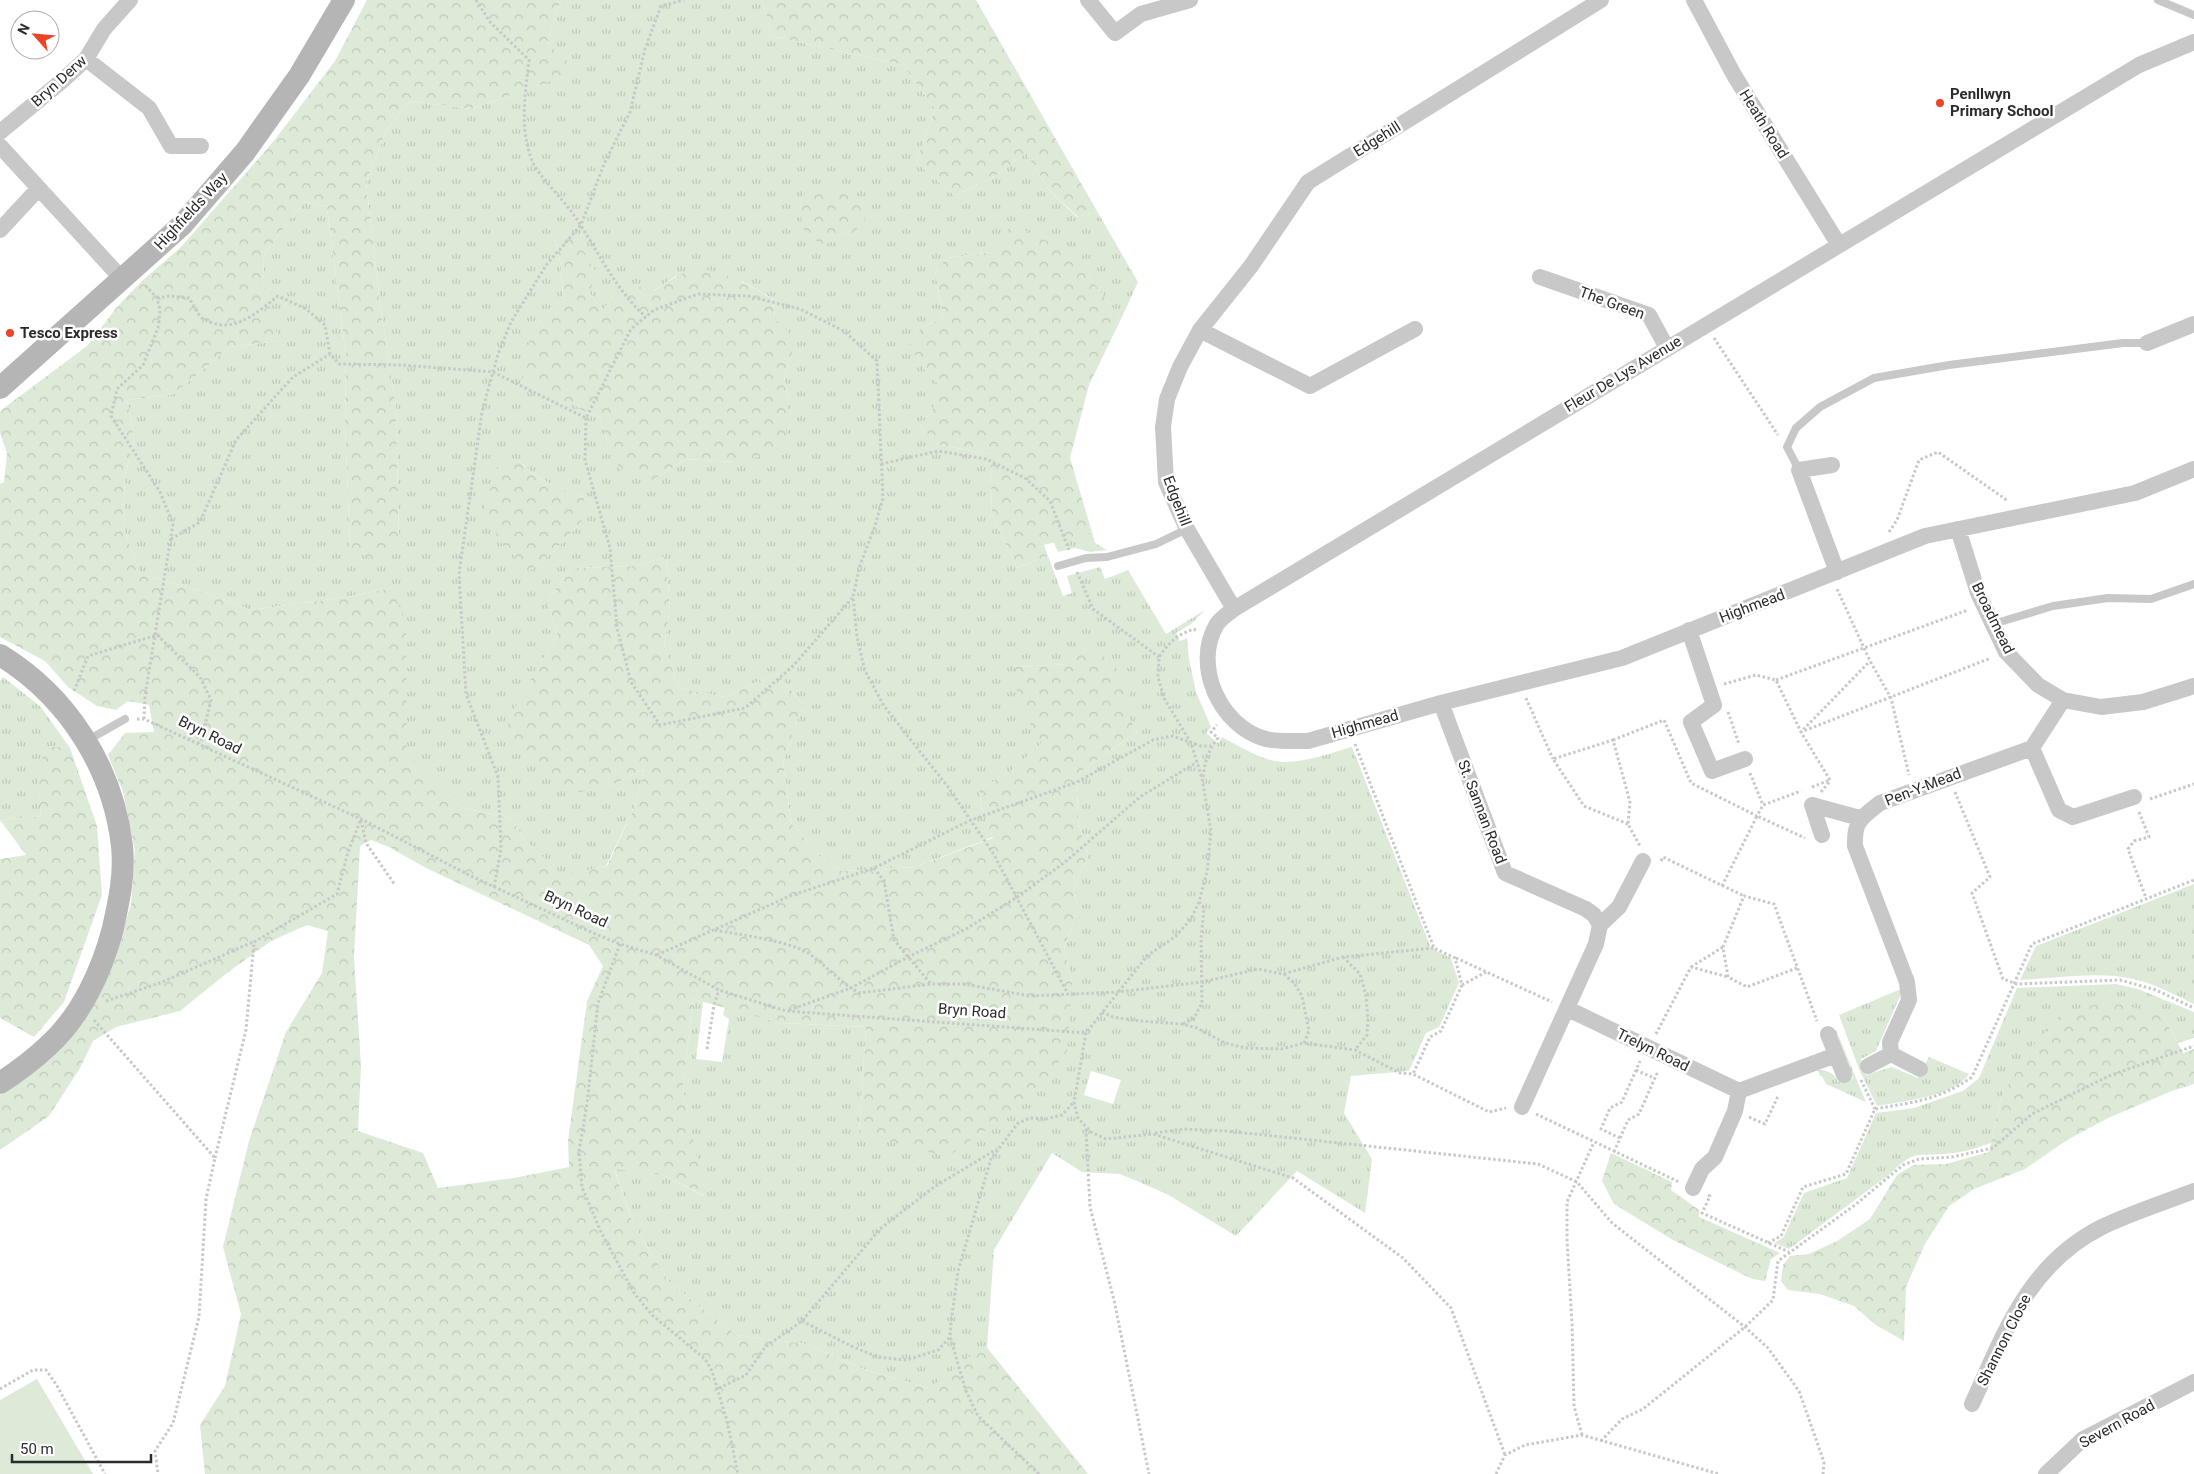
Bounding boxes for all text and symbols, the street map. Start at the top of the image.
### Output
north arrow [10,10,60,60]
text: N [14,21,33,37]
street label: Bryn Derw [28,52,90,110]
place label: Penllwyn Primary School [1950,85,2053,120]
street label: Heath Road [1736,86,1792,162]
marker: Penllwyn Primary School [1934,97,1946,109]
street label: Edgehill [1350,117,1404,161]
street label: Highfields Way [151,169,231,253]
street label: The Green [1577,283,1647,323]
place label: Tesco Express [20,324,118,342]
marker: Tesco Express [4,327,16,339]
street label: Fleur De Lys Avenue [1561,332,1685,416]
street label: Edgehill [1159,473,1195,529]
street label: Broadmead [1968,579,2018,657]
street label: Highmead [1717,585,1787,627]
street label: Highmead [1329,706,1401,742]
street label: Bryn Road [175,712,245,758]
street label: St. Sannan Road [1454,758,1510,866]
street label: Pen-Y-Mead [1882,764,1964,810]
street label: Bryn Road [541,886,611,932]
street label: Bryn Road [937,1000,1007,1022]
street label: Trelyn Road [1614,1025,1692,1075]
street label: Shannon Close [1973,1291,2035,1389]
street label: Severn Road [2076,1396,2158,1452]
scale bar [12,1432,151,1464]
text: 50 m [20,1440,54,1458]

